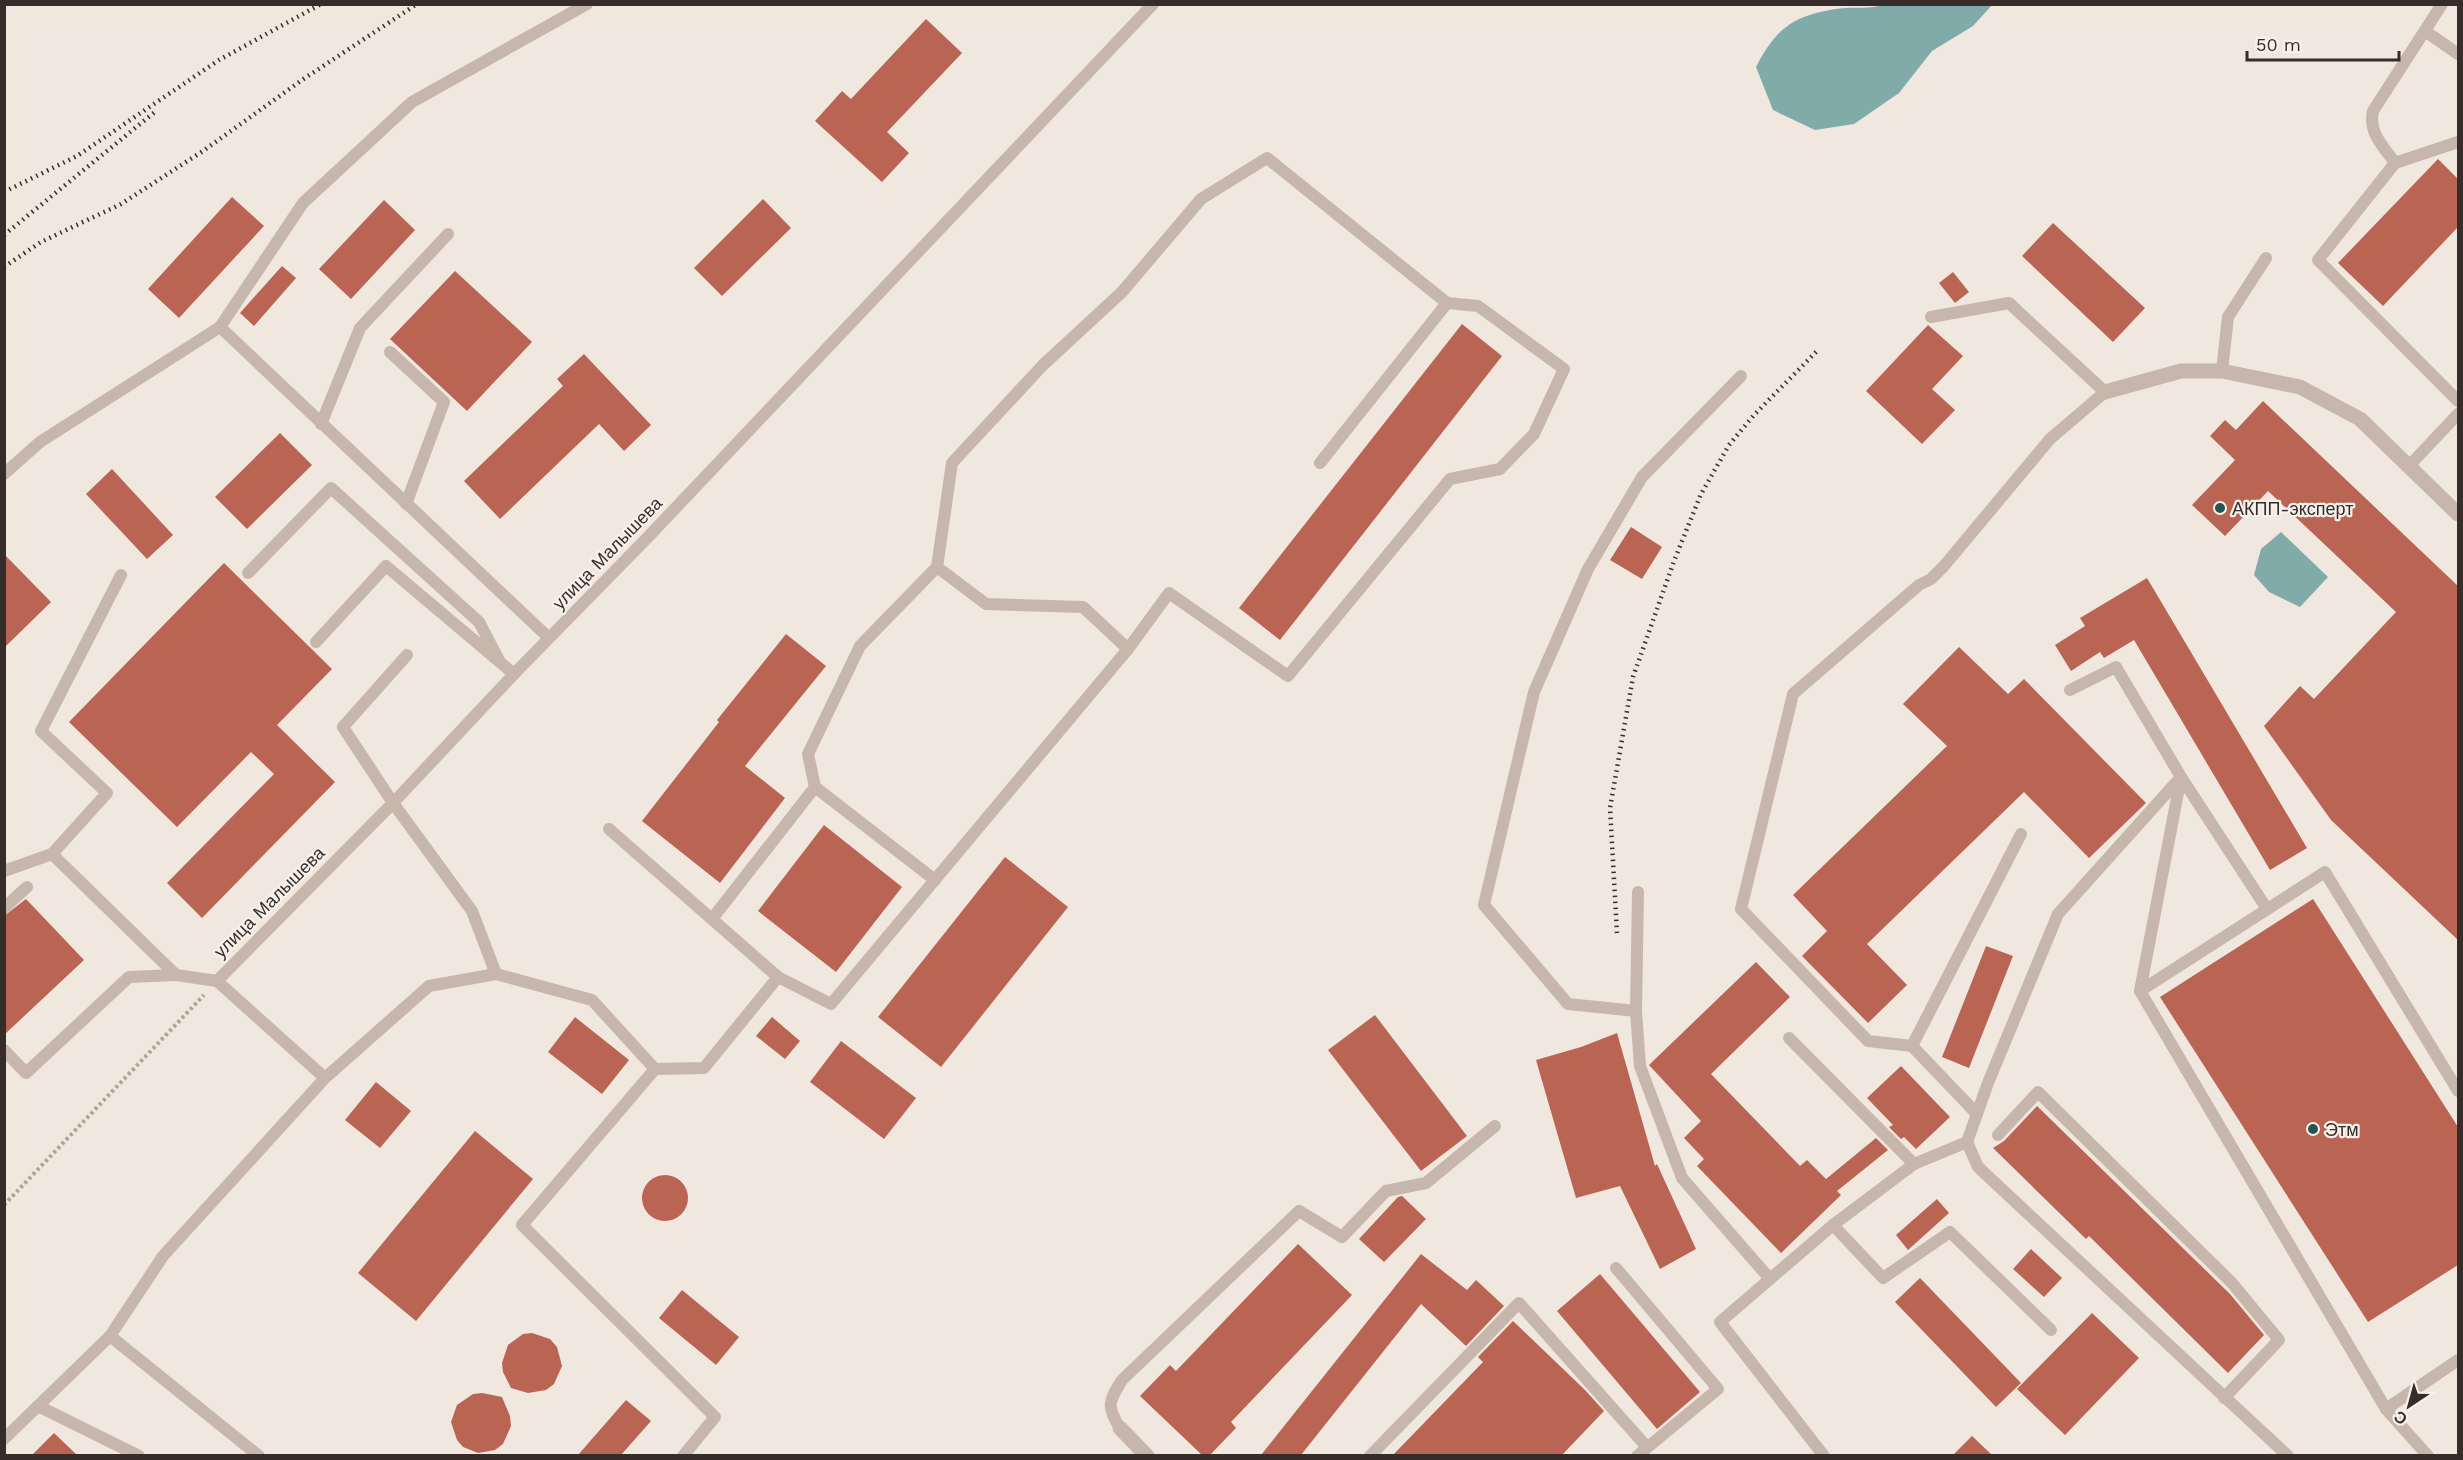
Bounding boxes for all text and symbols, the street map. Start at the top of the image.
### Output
scale bar [2247,24,2398,62]
text: 50 m [2256,34,2301,55]
street label: улица Малышева [548,492,667,614]
place label: АКПП-эксперт [2232,498,2353,519]
marker: АКПП-эксперт [2213,501,2227,515]
street label: улица Малышева [209,842,329,962]
place label: Этм [2325,1119,2359,1140]
marker: Этм [2306,1122,2320,1136]
north arrow [2379,1376,2439,1436]
text: С [2390,1406,2411,1429]

